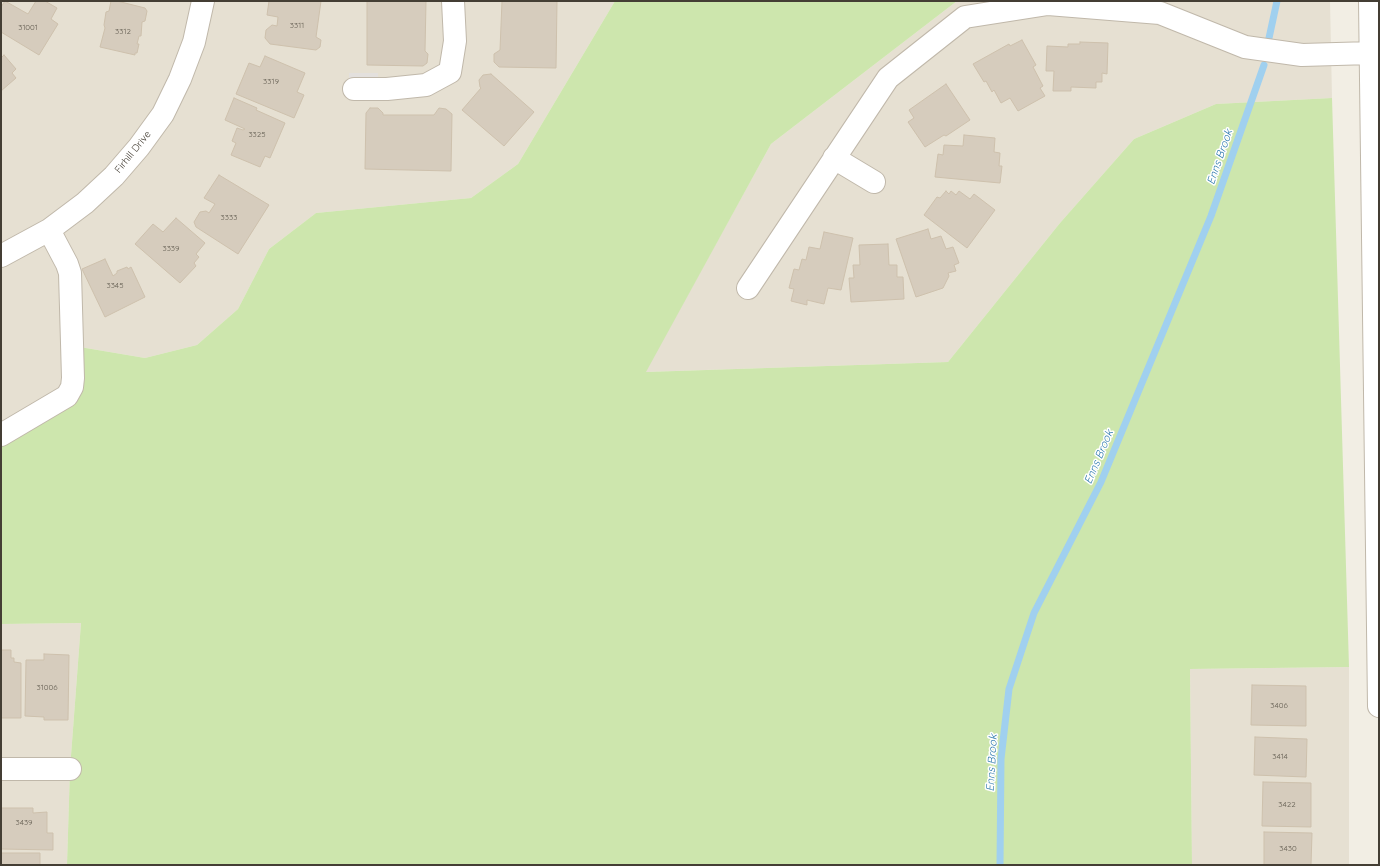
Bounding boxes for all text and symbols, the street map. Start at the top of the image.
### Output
house number: 3311 [290,21,304,31]
house number: 31001 [18,23,38,33]
house number: 3312 [115,27,131,37]
house number: 3319 [263,77,279,87]
street label: Firhill Drive [112,128,154,176]
water label: Enns Brook [1204,128,1236,186]
house number: 3325 [248,130,266,140]
house number: 3333 [221,213,237,223]
house number: 3339 [162,244,180,254]
house number: 3345 [106,281,124,291]
water label: Enns Brook [1082,428,1116,486]
house number: 31006 [37,683,57,693]
house number: 3406 [1270,701,1288,711]
water label: Enns Brook [984,734,1000,792]
house number: 3414 [1272,752,1288,762]
house number: 3422 [1278,800,1296,810]
house number: 3439 [15,818,33,828]
house number: 3430 [1279,844,1297,854]

